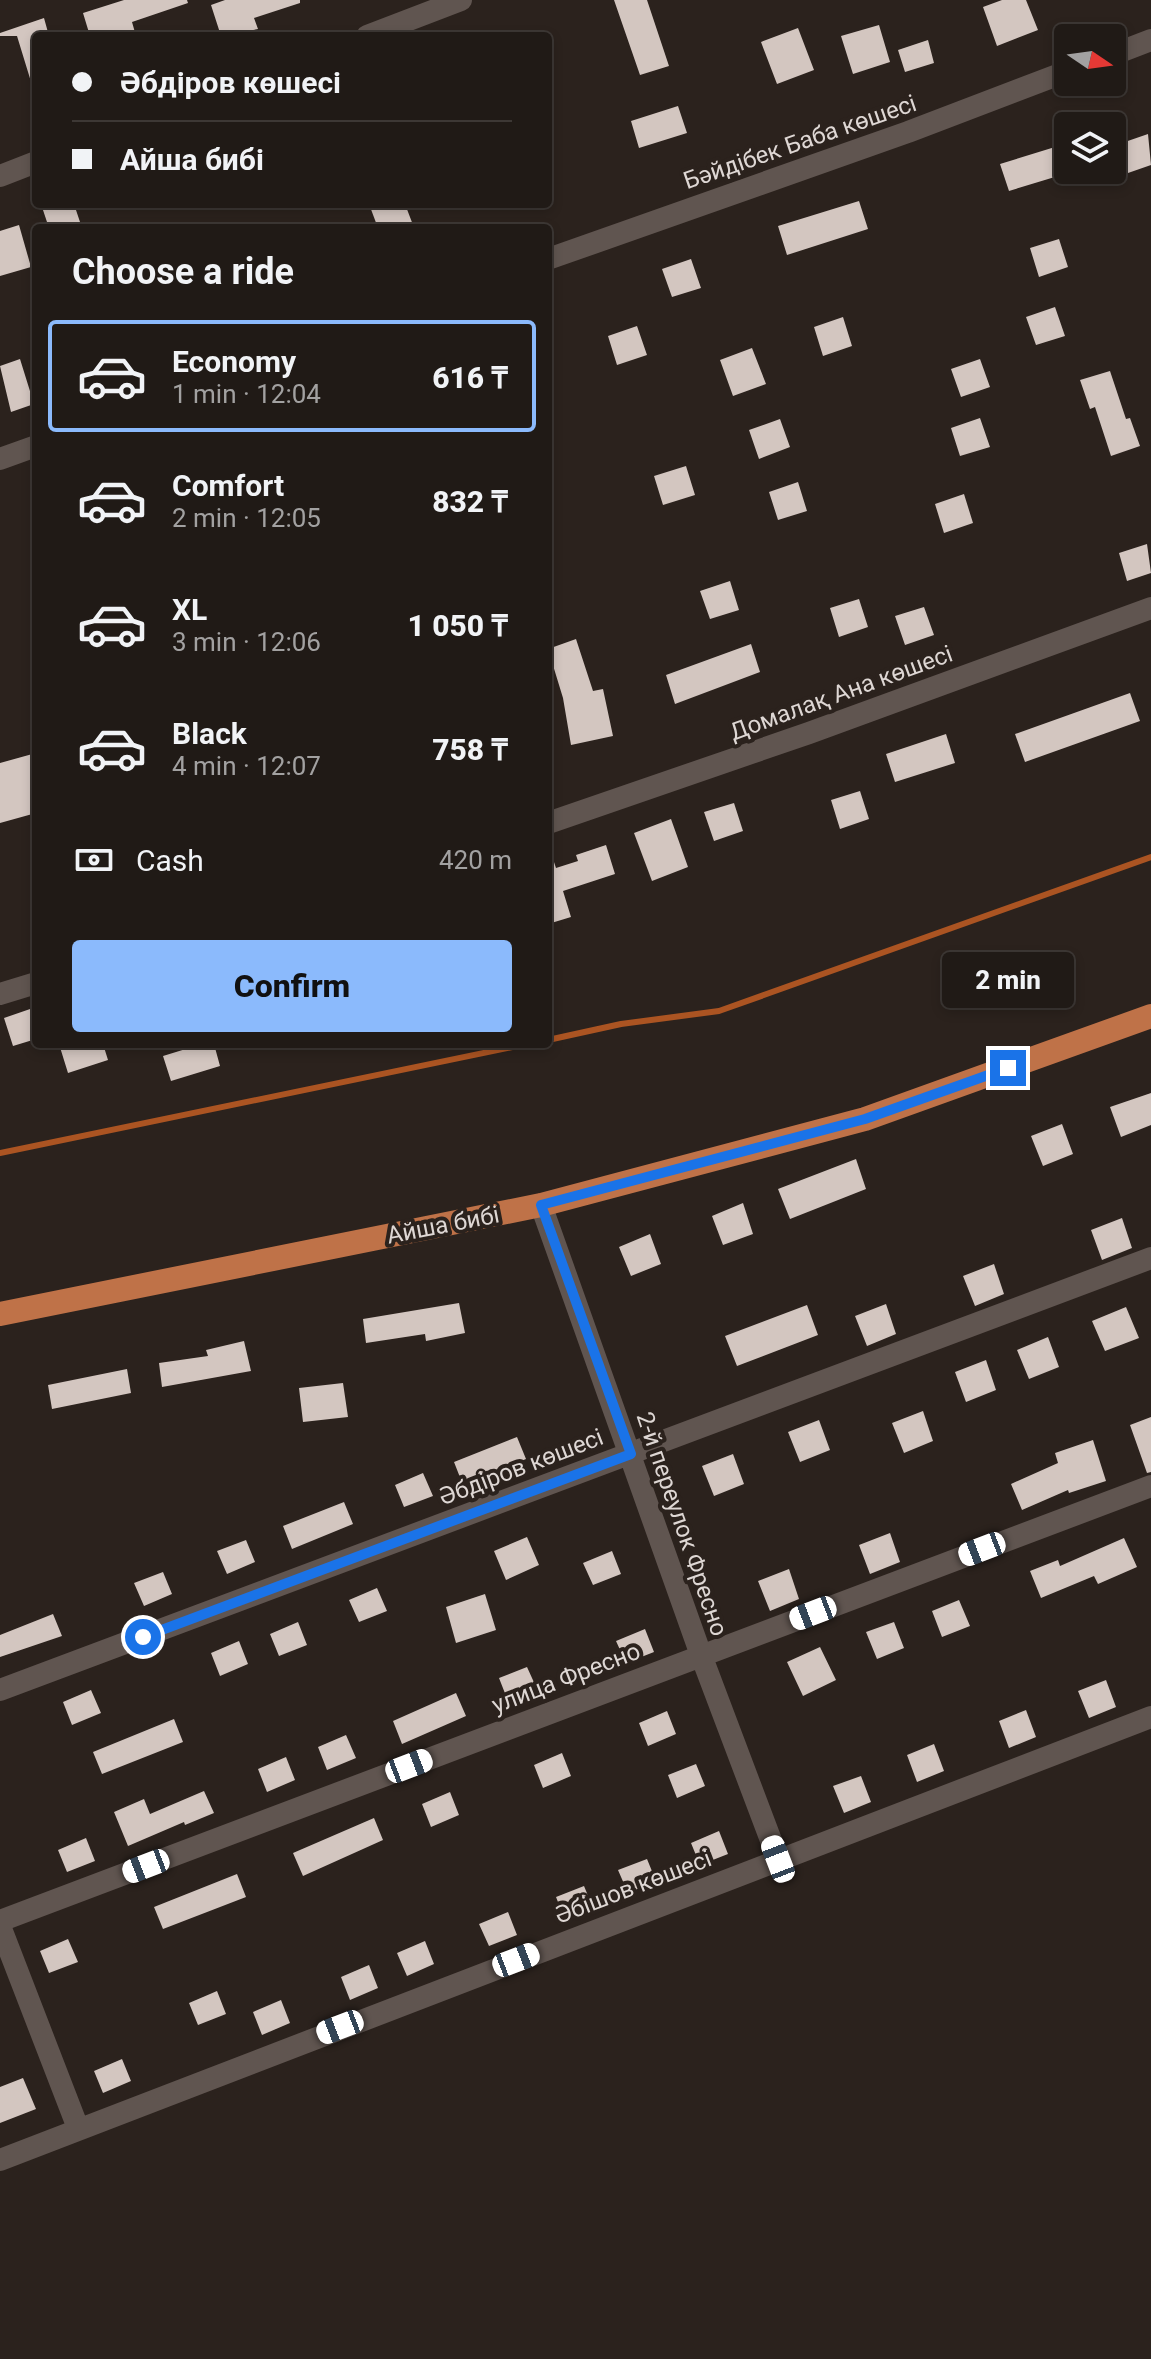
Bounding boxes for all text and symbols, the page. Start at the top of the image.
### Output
north arrow [1054,24,1126,96]
map controls [1054,24,1126,184]
text: Әбдіров көшесі [120,65,341,100]
street label: Бәйдібек Баба көшесі [680,89,920,195]
button: layers [1054,112,1126,184]
text: Айша бибі [120,142,264,177]
text: Choose a ride [72,251,294,293]
icon: car [76,340,148,412]
text: Economy [172,344,296,379]
text: 616 ₸ [432,360,508,395]
text: 1 min · 12:04 [172,379,321,409]
icon: car [76,464,148,536]
text: Comfort [172,468,284,503]
text: 832 ₸ [432,484,508,519]
text: 2 min · 12:05 [172,503,321,533]
icon: car [76,588,148,660]
text: XL [172,592,207,627]
text: 1 050 ₸ [407,608,508,643]
text: 3 min · 12:06 [172,627,321,657]
street label: Домалақ Ана көшесі [726,640,956,746]
icon: car [76,712,148,784]
text: Black [172,716,247,751]
text: 758 ₸ [432,732,508,767]
text: 4 min · 12:07 [172,751,321,781]
icon: cash [72,838,116,882]
text: Cash [136,843,204,878]
text: 420 m [439,845,512,875]
button: Confirm [72,940,512,1032]
callout: 2 min [942,952,1074,1008]
text: 2 min [975,965,1041,995]
route end [990,1050,1026,1086]
street label: Айша бибі [384,1200,502,1250]
street label: 2-й переулок Фресно [631,1408,733,1640]
street label: Әбдіров көшесі [435,1423,607,1511]
car [955,1529,1009,1569]
car [786,1593,840,1633]
route start [125,1619,161,1655]
street label: улица Фресно [488,1637,644,1719]
car [382,1746,436,1786]
car [758,1832,798,1886]
street label: Әбішов көшесі [551,1844,715,1930]
car [119,1846,173,1886]
car [489,1940,543,1980]
car [313,2007,367,2047]

